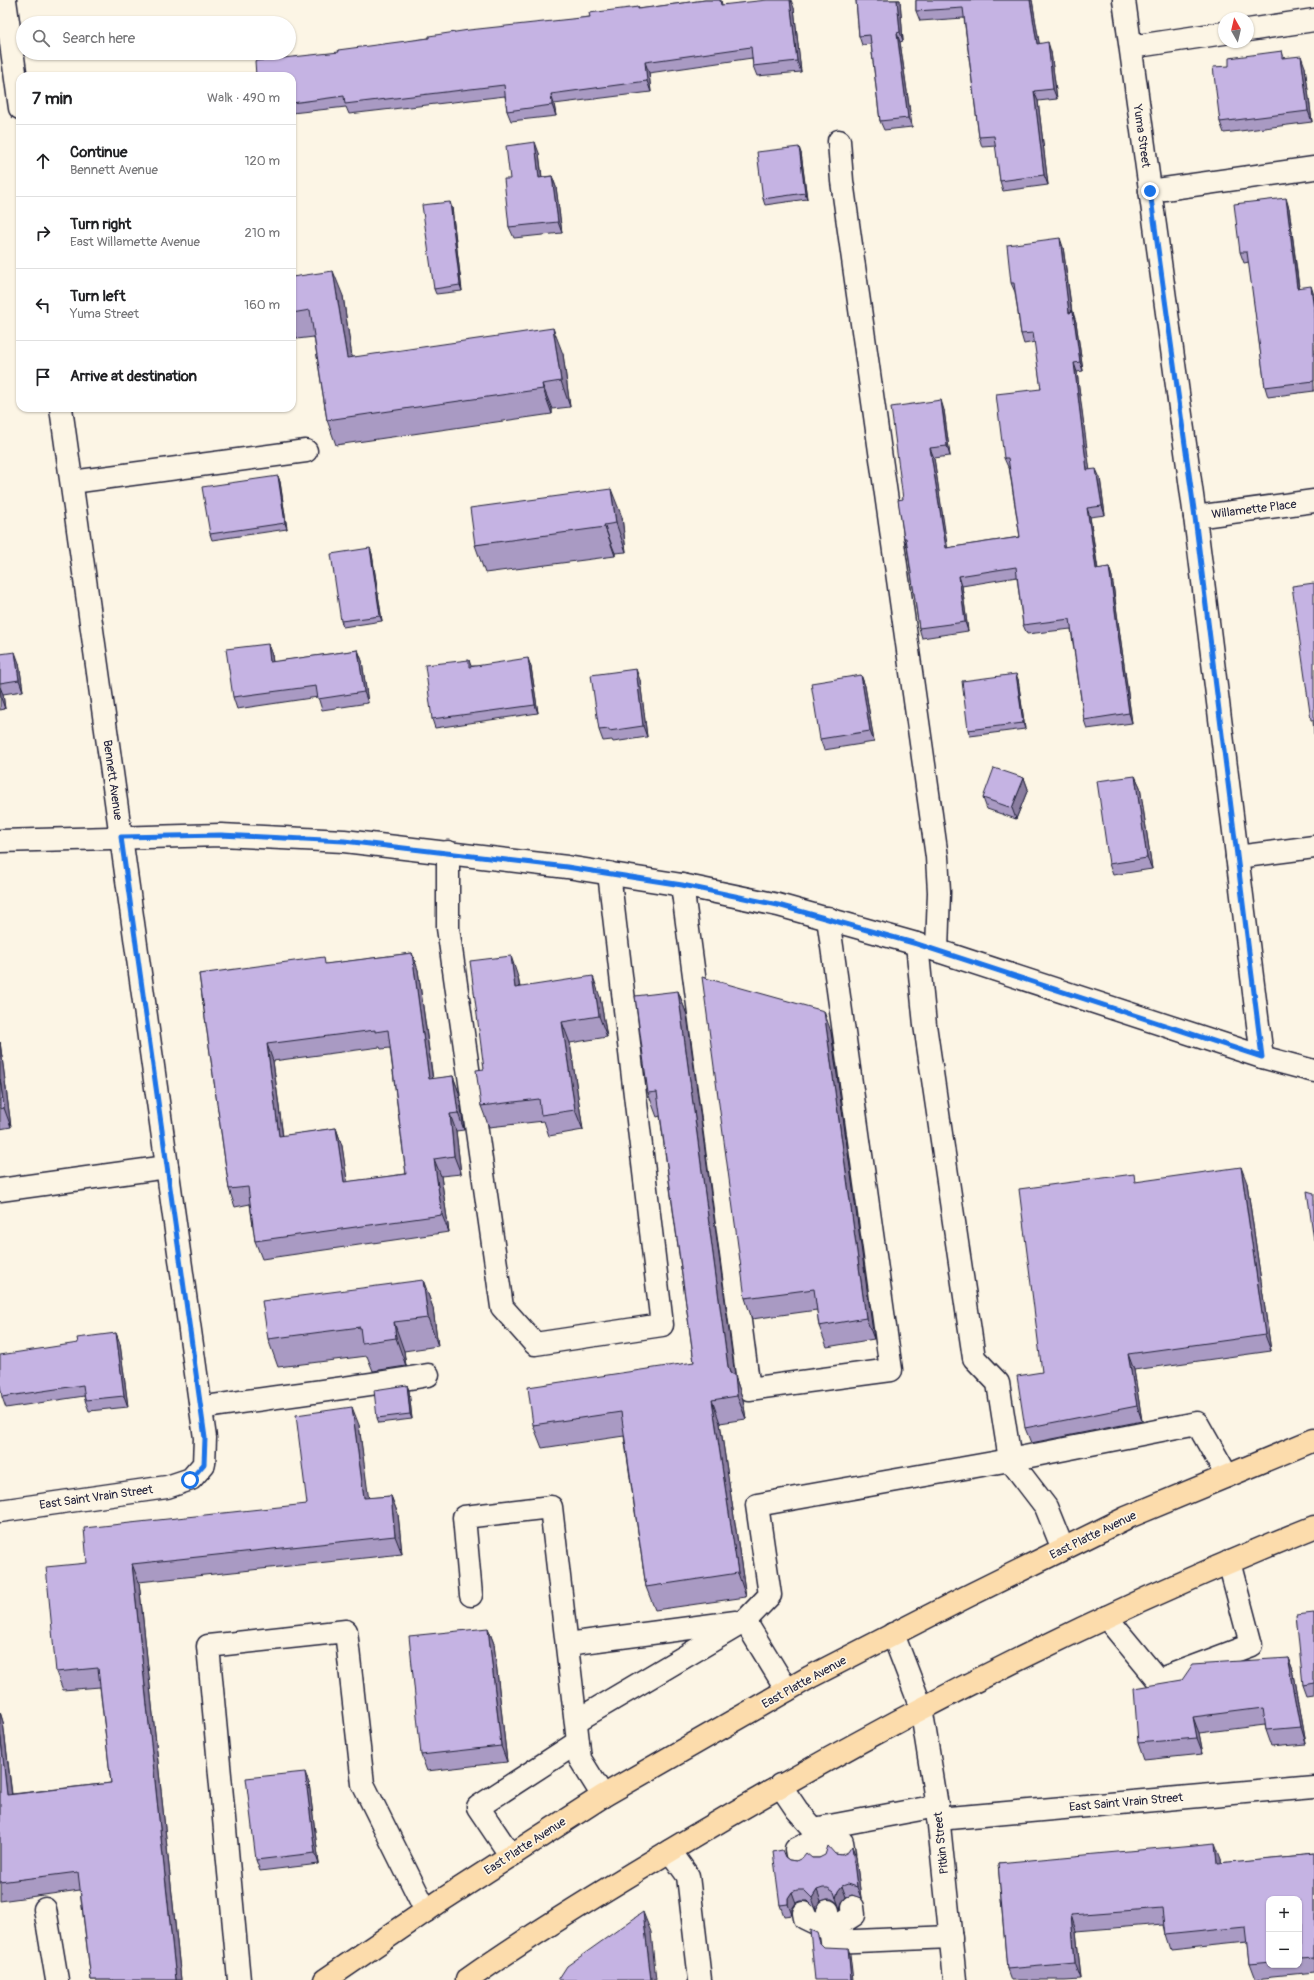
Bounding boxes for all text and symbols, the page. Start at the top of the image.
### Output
north arrow [1218,12,1254,48]
search box [16,16,296,60]
icon: search [30,27,52,49]
text: Search here [62,29,135,48]
text: 7 min [32,88,72,109]
text: Walk · 490 m [207,90,280,106]
street label: Yuma Street [1130,103,1153,169]
text: Continue [70,143,128,162]
icon: ahead [32,150,54,172]
text: 120 m [244,153,280,169]
text: Bennett Avenue [70,162,158,178]
route end [1141,182,1159,200]
text: Turn right [70,215,131,234]
icon: right [32,222,54,244]
text: 210 m [244,225,280,241]
text: East Willamette Avenue [70,234,200,250]
text: Turn left [70,287,126,306]
icon: left [32,294,54,316]
text: 160 m [244,297,280,313]
text: Yuma Street [70,306,139,322]
icon: arrive [32,366,54,388]
text: Arrive at destination [70,367,197,386]
street label: Willamette Place [1211,497,1297,522]
street label: Bennett Avenue [99,739,126,821]
route start [181,1471,199,1489]
street label: East Saint Vrain Street [38,1482,154,1513]
street label: East Platte Avenue [1048,1508,1139,1563]
street label: East Platte Avenue [759,1653,849,1712]
street label: East Saint Vrain Street [1068,1790,1184,1815]
street label: Pitkin Street [931,1811,952,1875]
street label: East Platte Avenue [482,1814,569,1878]
map controls [1266,1896,1302,1968]
button: + [1266,1896,1302,1932]
button: − [1266,1932,1302,1968]

